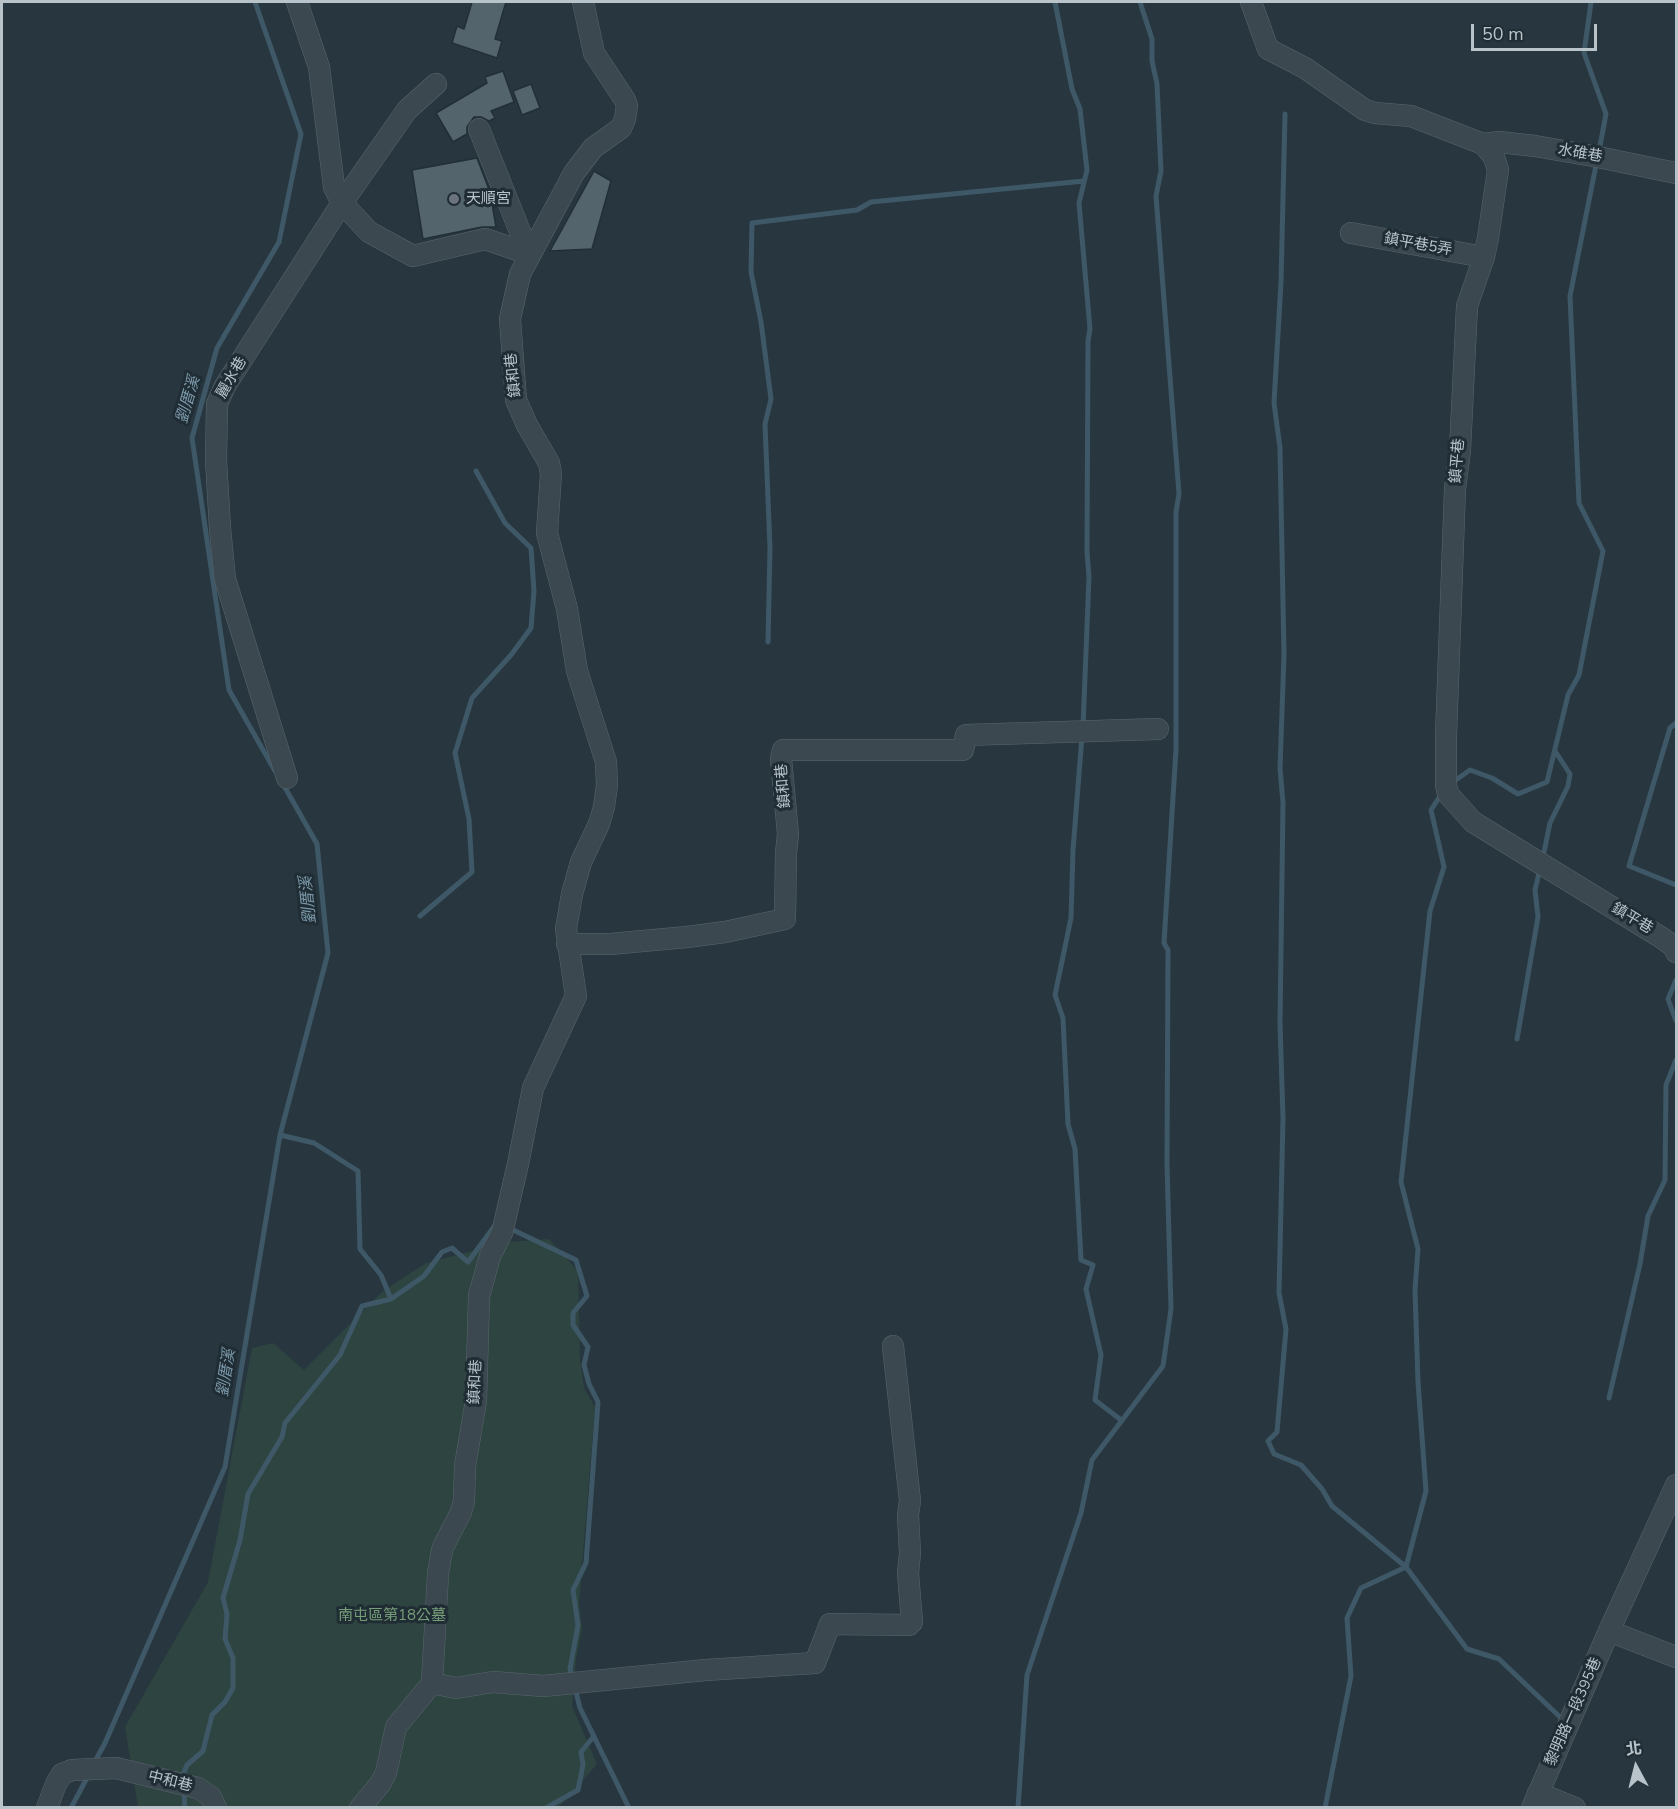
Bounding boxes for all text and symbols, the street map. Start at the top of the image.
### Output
scale bar [1474,12,1600,50]
text: 50 m [1482,22,1524,46]
street label: 水碓巷 [1556,141,1604,167]
place label: 天順宮 [466,190,511,208]
marker: 天順宮 [447,192,461,206]
street label: 鎮平巷5弄 [1382,230,1454,260]
street label: 鎮和巷 [503,352,525,398]
street label: 麗水巷 [213,354,251,402]
water label: 劉厝溪 [173,374,205,426]
street label: 鎮平巷 [1447,438,1469,484]
street label: 鎮和巷 [773,763,795,809]
water label: 劉厝溪 [297,875,321,925]
street label: 鎮平巷 [1608,900,1656,938]
water label: 劉厝溪 [214,1348,240,1398]
street label: 鎮和巷 [466,1359,486,1405]
park label: 南屯區第18公墓 [338,1607,446,1625]
street label: 黎明路一段395巷 [1542,1655,1606,1769]
north arrow [1606,1737,1666,1797]
text: 北 [1625,1737,1643,1761]
street label: 中和巷 [146,1768,194,1796]

